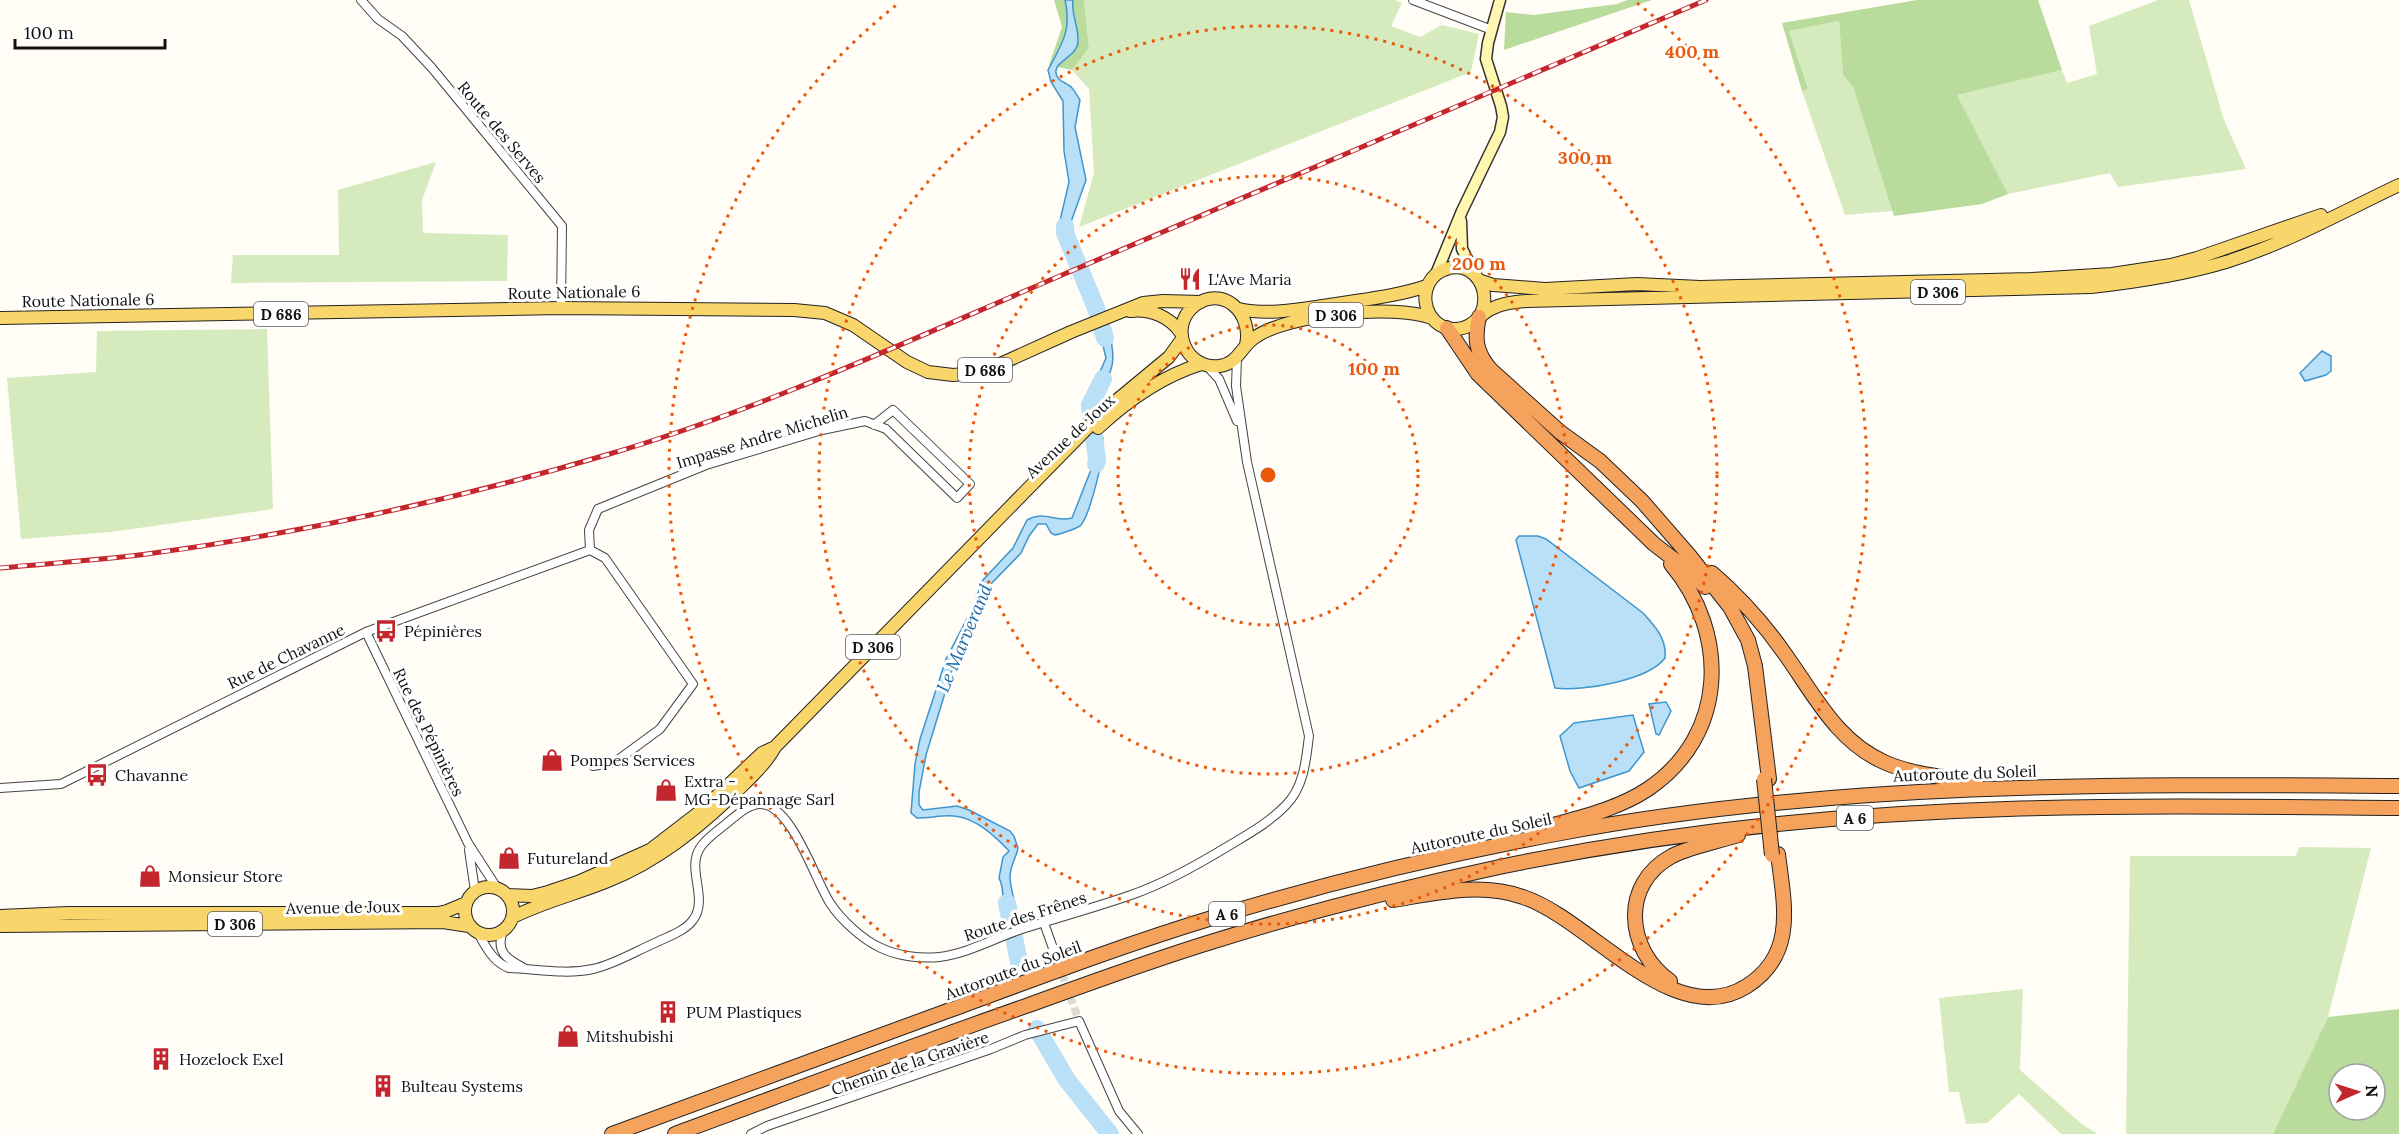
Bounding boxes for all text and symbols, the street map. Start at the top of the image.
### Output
scale bar [15,12,165,50]
text: 100 m [24,21,74,44]
text: 400 m [1665,40,1719,63]
street label: Route des Serves [454,77,550,187]
text: 300 m [1558,146,1613,169]
text: 200 m [1452,252,1506,275]
restaurant icon: L'Ave Maria [1177,266,1203,292]
place label: L'Ave Maria [1208,269,1292,289]
road number: D 306 [1911,280,1965,304]
street label: Route Nationale 6 [507,281,641,303]
street label: Route Nationale 6 [21,289,155,311]
road number: D 686 [254,302,308,326]
road number: D 306 [1309,303,1363,327]
text: 100 m [1348,357,1400,380]
road number: D 686 [958,358,1012,382]
street label: Avenue de Joux [1021,389,1119,483]
street label: Impasse Andre Michelin [674,401,851,473]
centre of rings [1258,465,1278,485]
water label: Le Marverand [931,581,997,695]
bus stop icon: Pépinières [373,618,399,644]
street label: Rue de Chavanne [224,619,348,693]
place label: Pépinières [404,621,482,641]
road number: D 306 [846,635,900,659]
street label: Rue des Pépinières [389,665,469,799]
shop icon: Pompes Services [539,747,565,773]
place label: Pompes Services [570,750,695,770]
street label: Autoroute du Soleil [1892,761,2037,786]
bus stop icon: Chavanne [84,762,110,788]
place label: Chavanne [115,765,188,785]
place label: Extra - MG-Dépannage Sarl [684,771,835,809]
shop icon: Extra - MG-Dépannage Sarl [653,777,679,803]
road number: A 6 [1837,806,1873,830]
street label: Autoroute du Soleil [1408,808,1553,858]
shop icon: Futureland [496,845,522,871]
place label: Futureland [527,848,609,868]
shop icon: Monsieur Store [137,863,163,889]
place label: Monsieur Store [168,866,283,886]
street label: Route des Frênes [961,887,1089,945]
street label: Avenue de Joux [285,896,401,918]
road number: A 6 [1209,902,1245,926]
road number: D 306 [208,912,262,936]
street label: Autoroute du Soleil [941,936,1084,1004]
building icon: PUM Plastiques [655,999,681,1025]
place label: PUM Plastiques [686,1002,802,1022]
shop icon: Mitshubishi [555,1023,581,1049]
place label: Mitshubishi [586,1026,673,1046]
street label: Chemin de la Gravière [829,1027,992,1099]
building icon: Hozelock Exel [148,1046,174,1072]
place label: Hozelock Exel [179,1049,284,1069]
north arrow [2327,1062,2387,1122]
building icon: Bulteau Systems [370,1073,396,1099]
place label: Bulteau Systems [401,1076,523,1096]
text: N [2362,1085,2382,1098]

